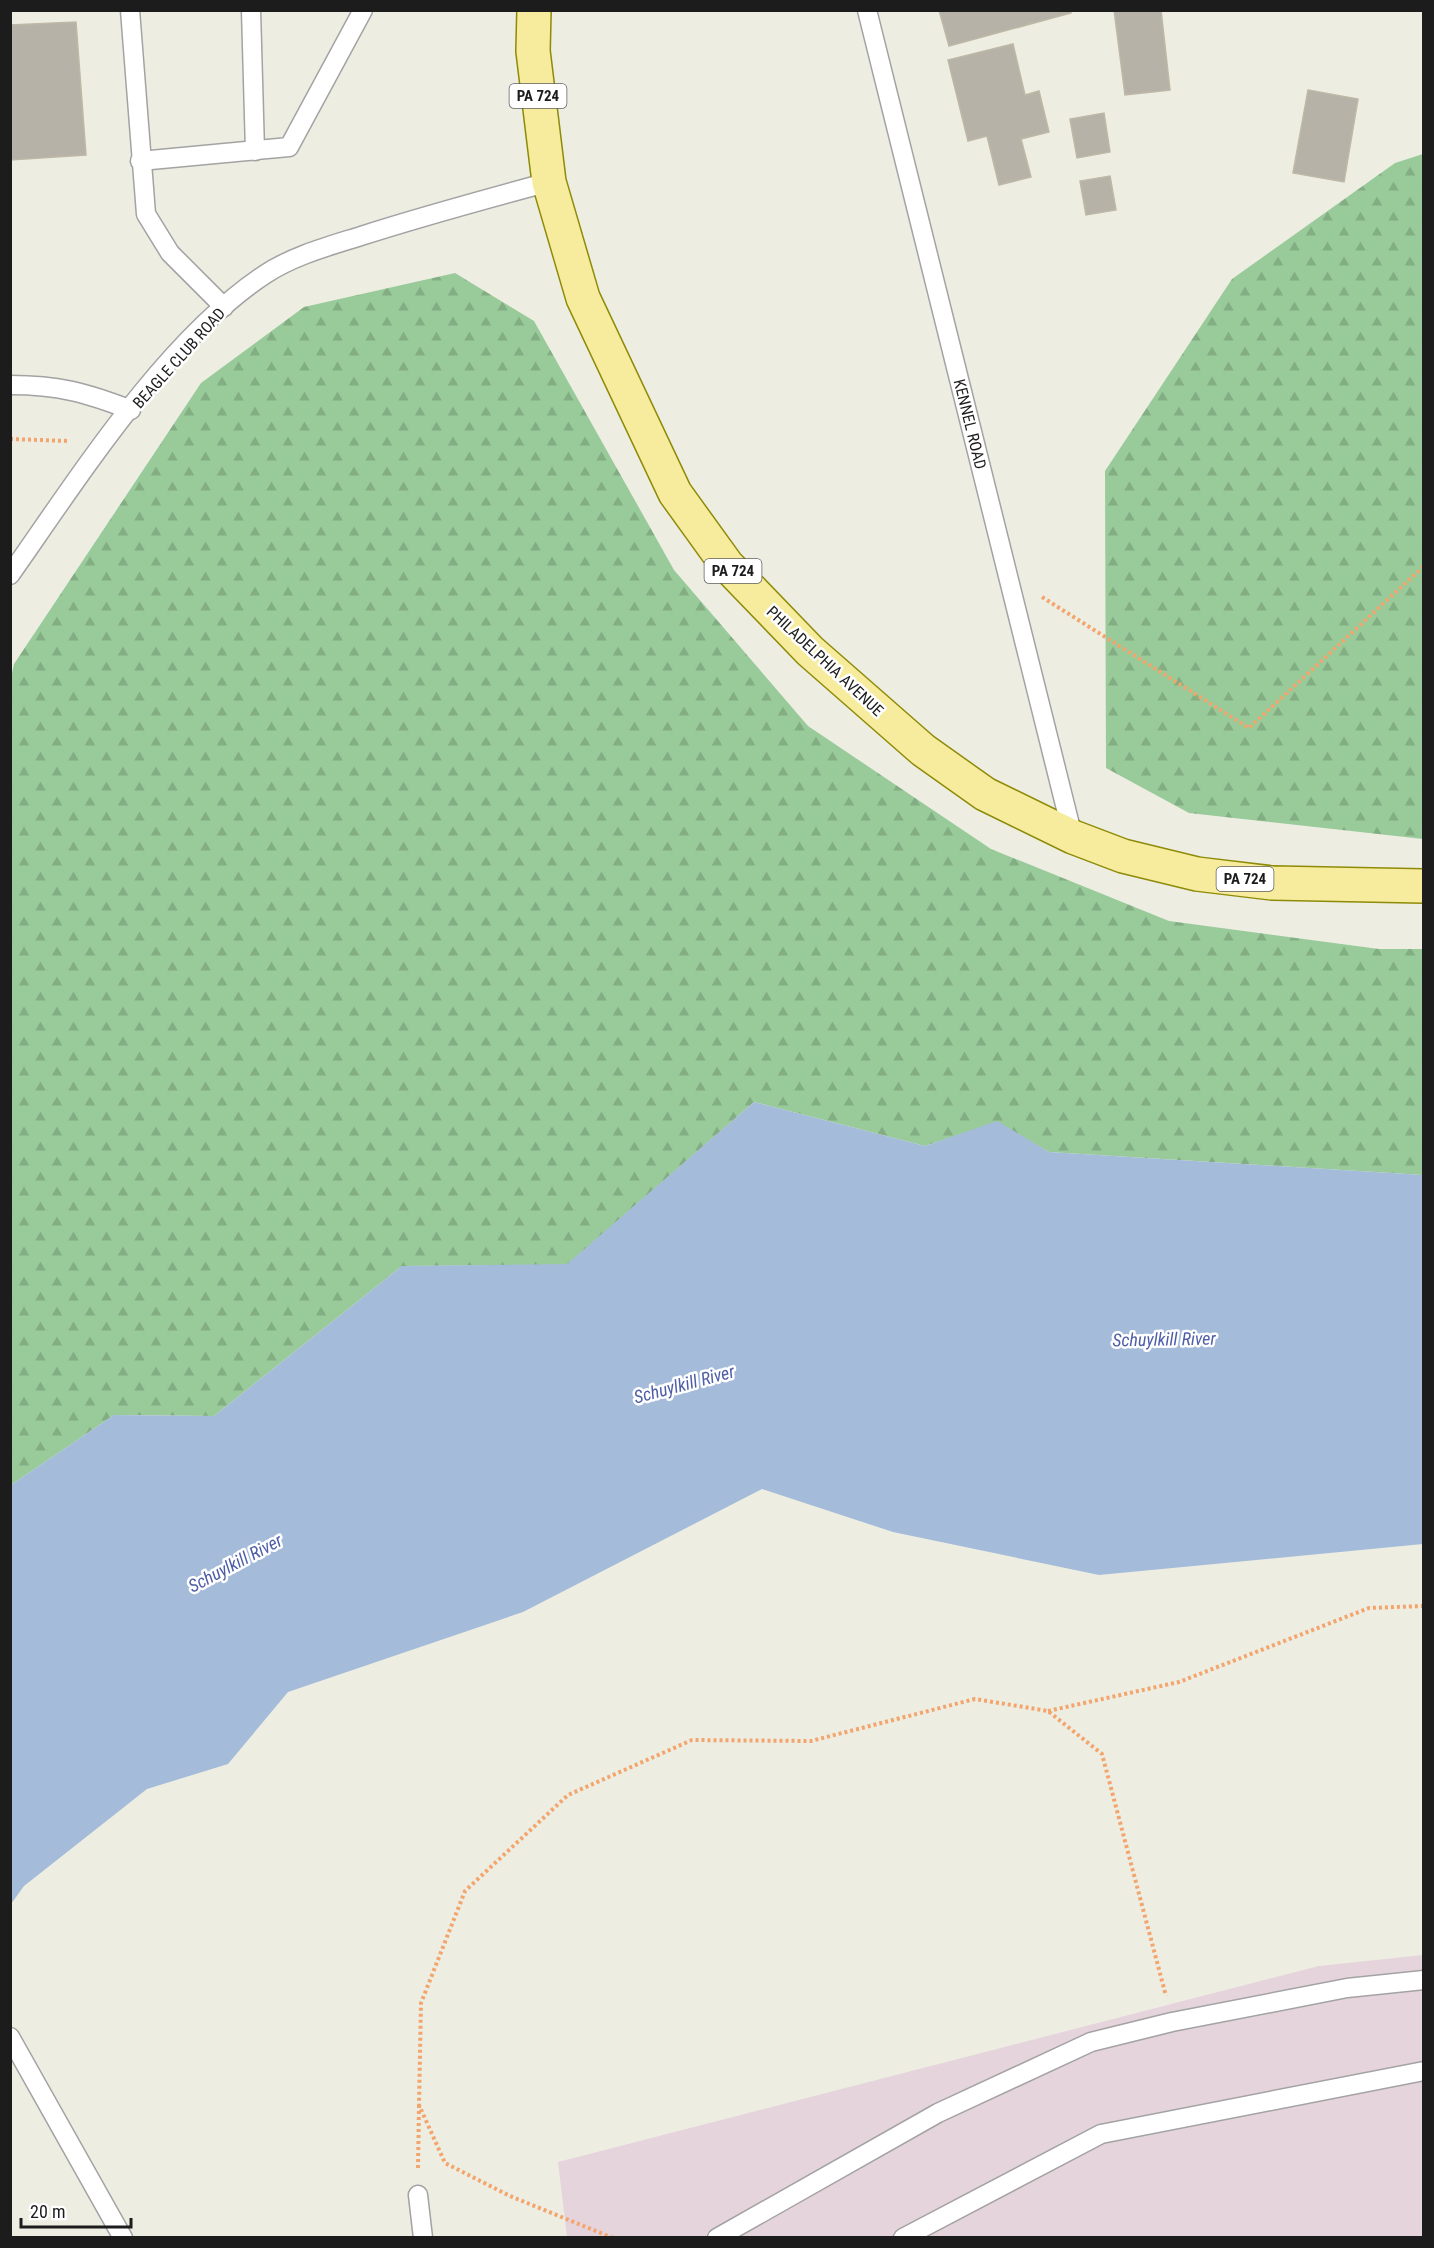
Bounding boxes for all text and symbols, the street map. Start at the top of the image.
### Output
road number: PA 724 [510,84,566,108]
street label: BEAGLE CLUB ROAD [129,304,229,412]
street label: KENNEL ROAD [950,377,990,471]
road number: PA 724 [704,559,762,583]
street label: PHILADELPHIA AVENUE [763,602,887,720]
road number: PA 724 [1216,867,1274,891]
water label: Schuylkill River [1112,1328,1217,1350]
water label: Schuylkill River [631,1360,737,1408]
water label: Schuylkill River [184,1529,286,1597]
scale bar [21,2191,130,2229]
text: 20 m [30,2201,65,2222]

